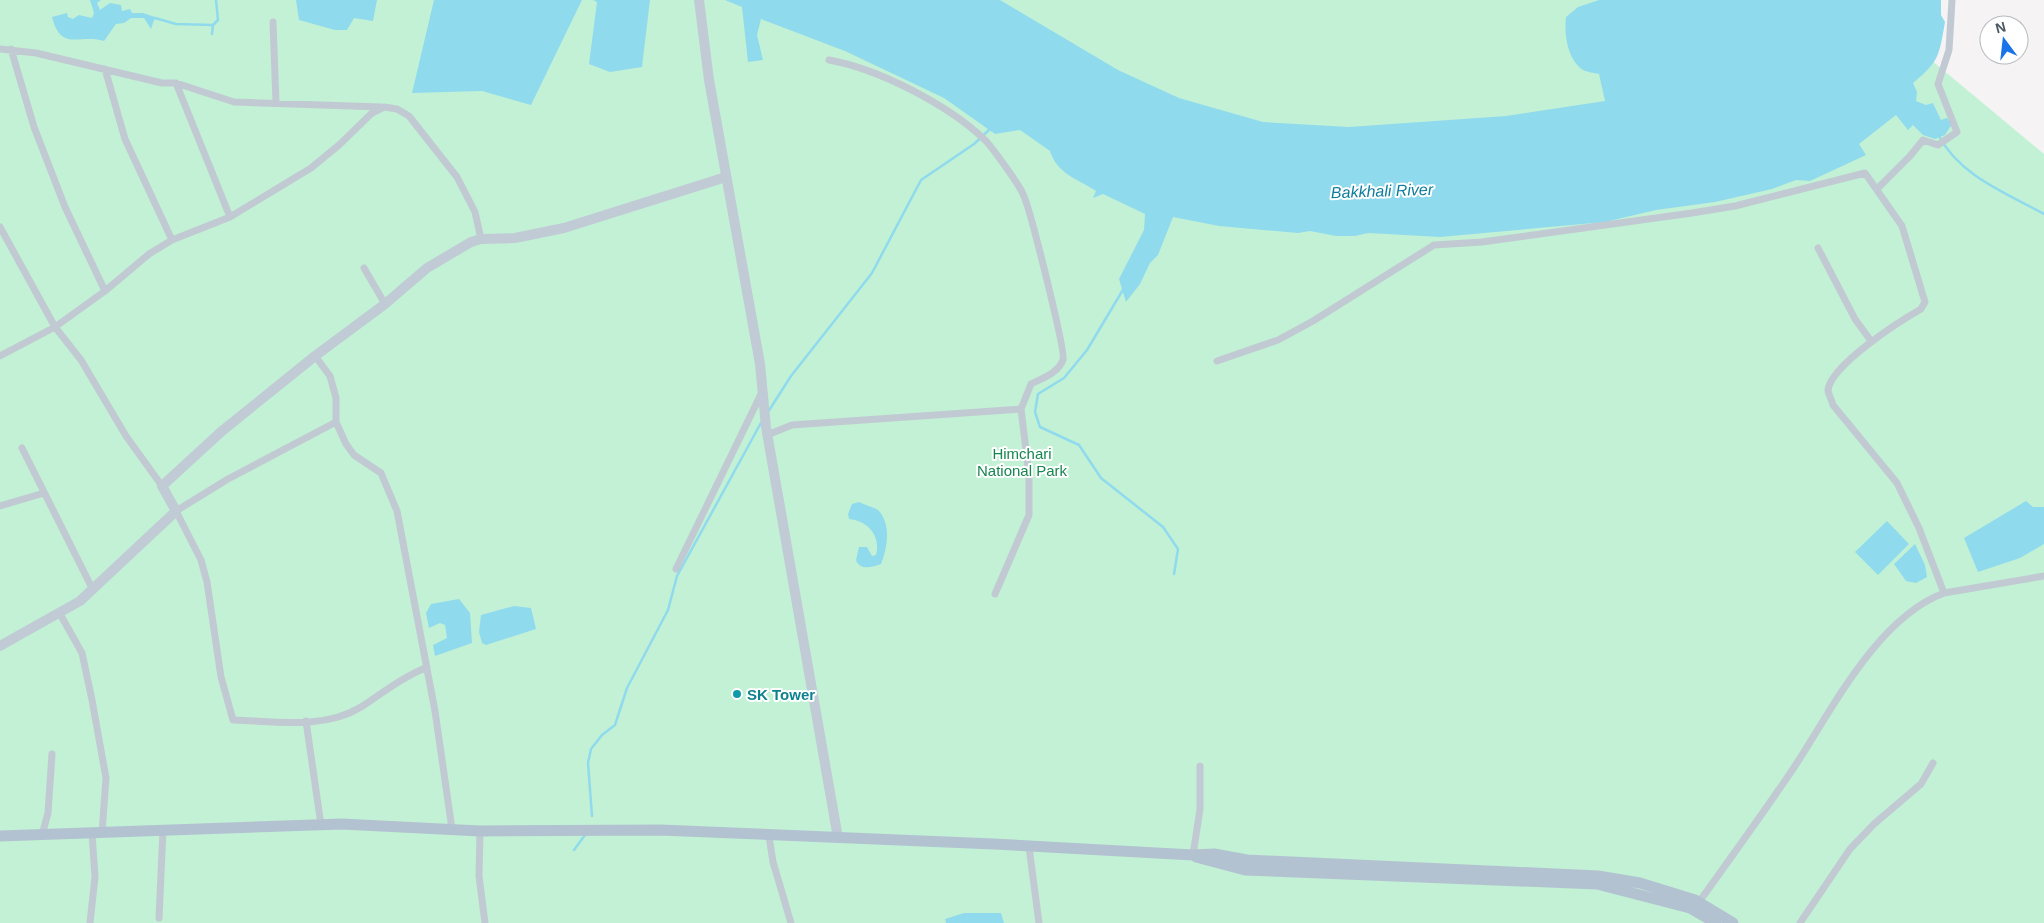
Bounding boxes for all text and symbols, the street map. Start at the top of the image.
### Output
north arrow [1979,15,2029,65]
text: N [1994,18,2008,36]
water label: Bakkhali River [1331,181,1434,201]
park label: Himchari National Park [977,445,1068,479]
place label: SK Tower [747,686,815,703]
marker: SK Tower [731,688,743,700]

